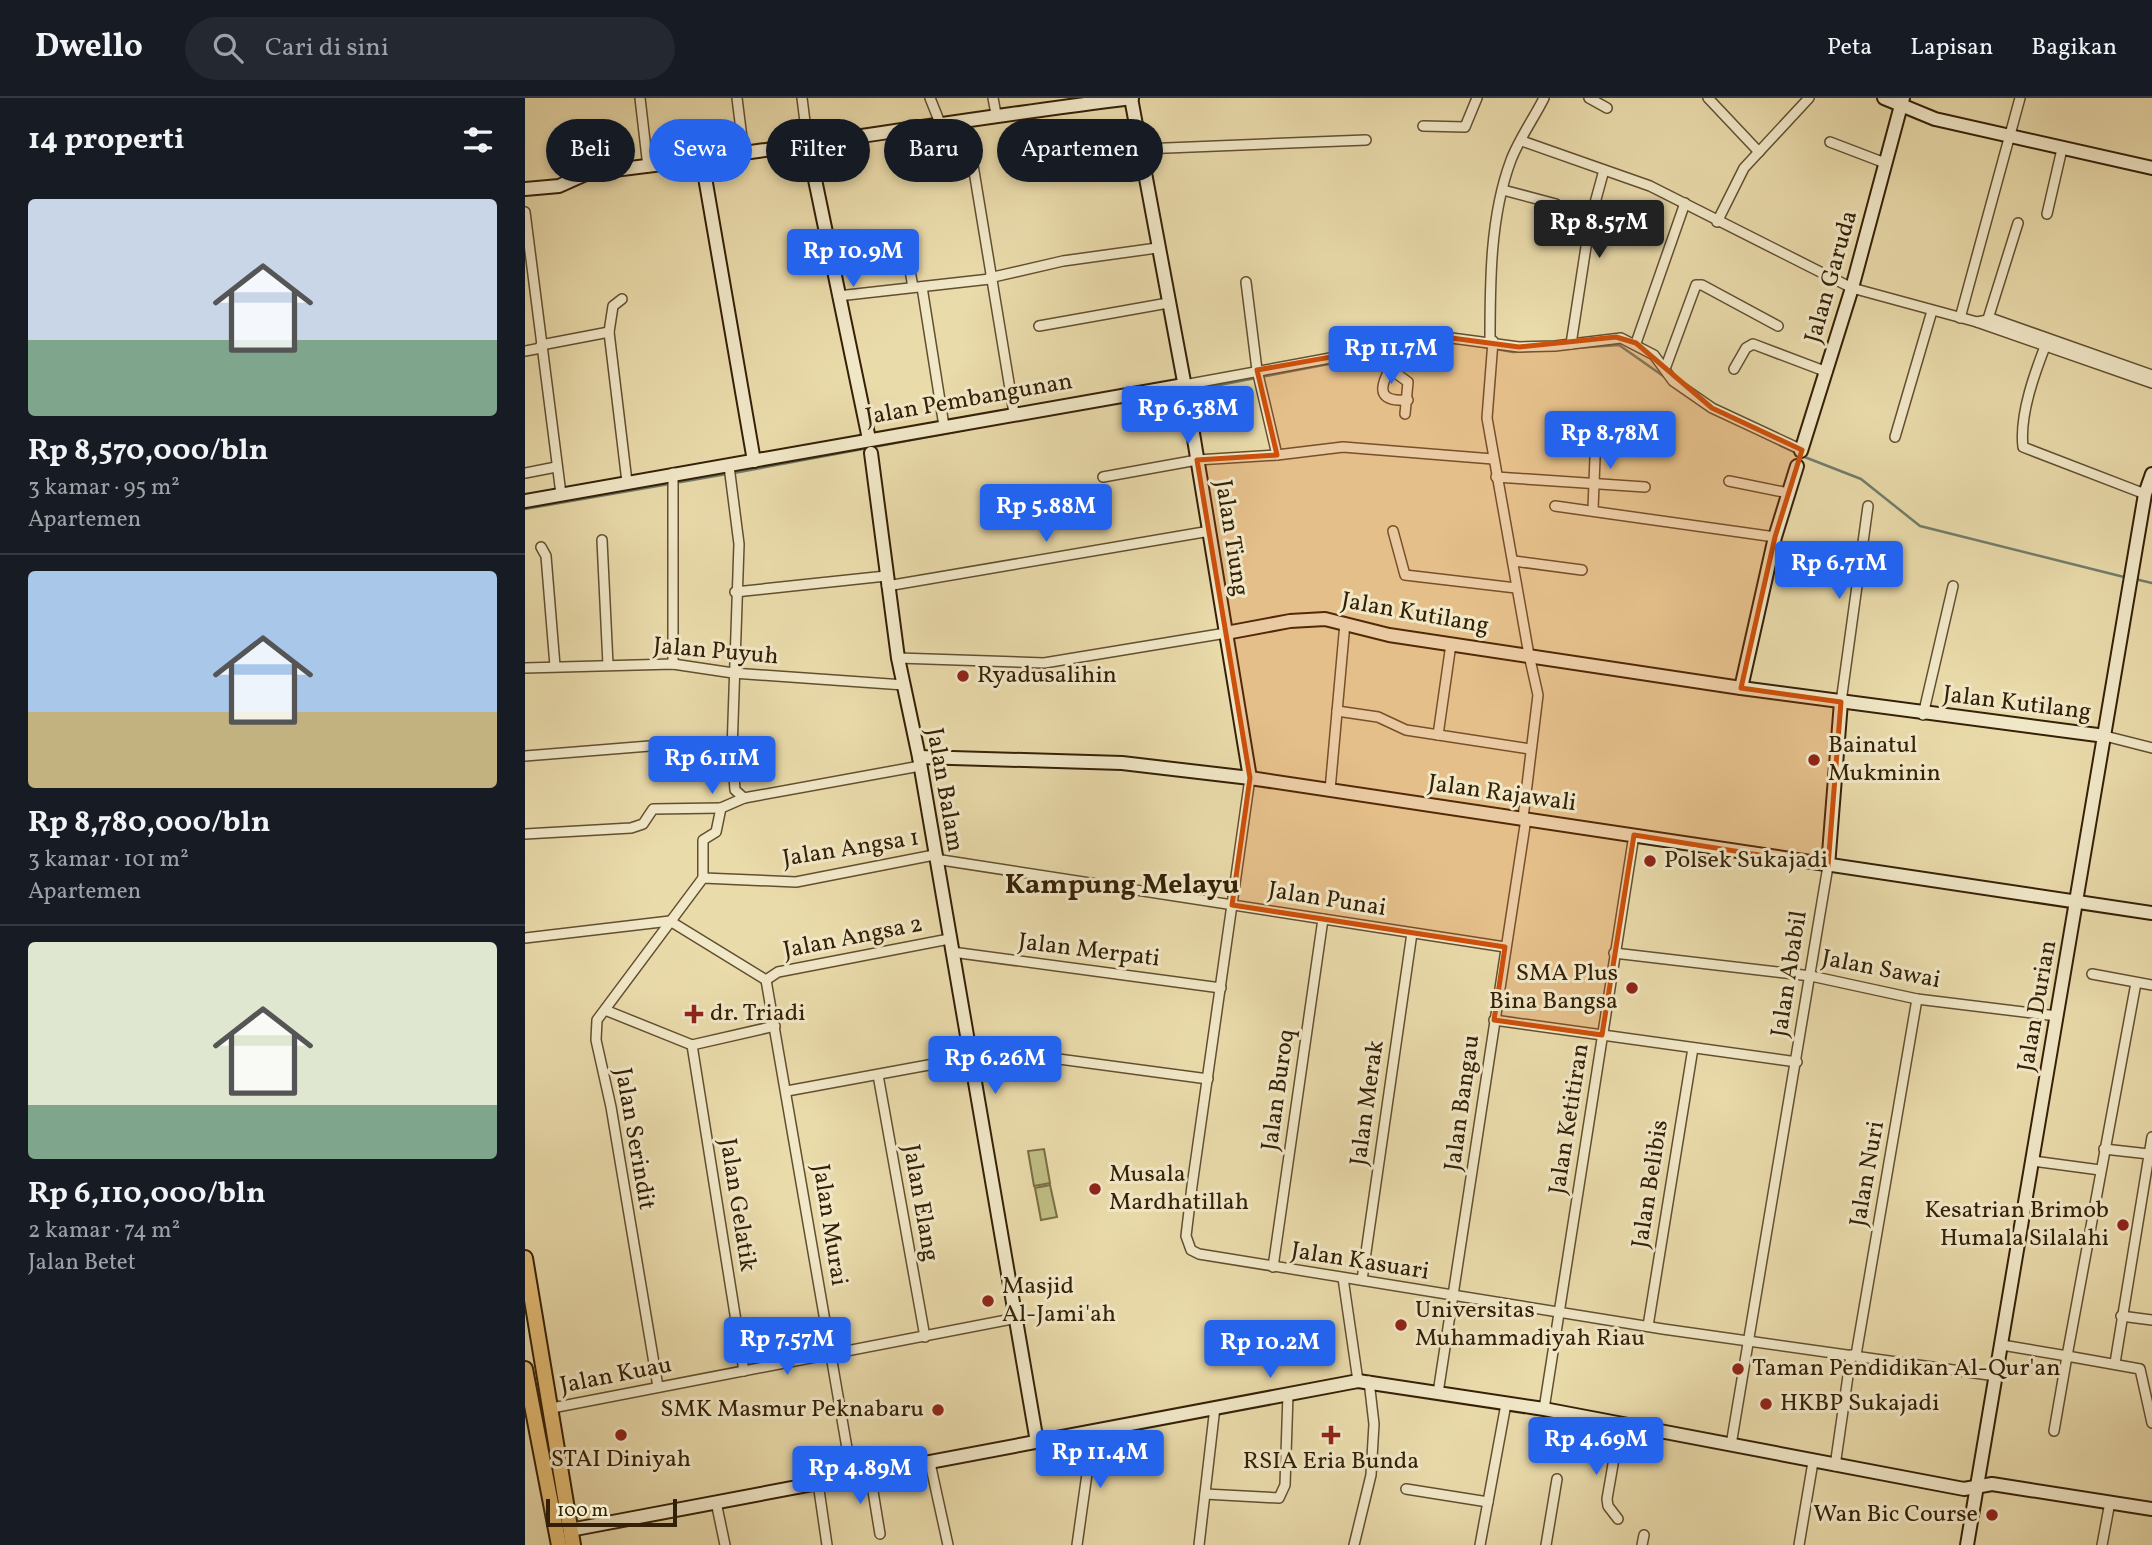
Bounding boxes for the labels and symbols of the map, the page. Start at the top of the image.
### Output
pin: Rp 8.57M [1527,200,1671,260]
street label: Jalan Garuda [1797,207,1867,347]
pin: Rp 10.9M [781,230,925,289]
pin: Rp 11.7M [1319,327,1463,386]
street label: Jalan Pembangunan [863,365,1075,435]
pin: Rp 6.38M [1116,386,1260,446]
pin: Rp 8.78M [1538,412,1682,471]
street label: Jalan Tiung [1205,477,1257,599]
pin: Rp 5.88M [974,484,1118,544]
pin: Rp 6.71M [1767,542,1911,601]
street label: Jalan Kutilang [1339,584,1491,644]
street label: Jalan Puyuh [652,630,780,674]
place label: Ryadusalihin [977,659,1117,693]
marker: Ryadusalihin [955,668,971,684]
street label: Jalan Kutilang [1941,678,2093,730]
street label: Jalan Balam [916,725,972,855]
place label: Bainatul Mukminin [1828,729,1941,791]
pin: Rp 6.11M [640,736,784,796]
marker: Bainatul Mukminin [1806,752,1822,768]
street label: Jalan Rajawali [1426,767,1578,821]
street label: Jalan Angsa 1 [780,821,922,877]
place label: Polsek Sukajadi [1664,844,1828,878]
marker: Polsek Sukajadi [1642,853,1658,869]
district label: Kampung Melayu [1005,866,1239,905]
street label: Jalan Punai [1266,874,1388,926]
street label: Jalan Angsa 2 [780,908,926,968]
street label: Jalan Ababil [1763,908,1817,1040]
street label: Jalan Merpati [1016,925,1162,977]
street label: Jalan Durian [2010,938,2066,1074]
street label: Jalan Sawai [1819,942,1943,998]
place label: SMA Plus Bina Bangsa [1489,957,1618,1019]
marker: SMA Plus Bina Bangsa [1624,980,1640,996]
place label: dr. Triadi [710,997,805,1031]
marker: dr. Triadi [684,1004,704,1024]
street label: Jalan Buroq [1254,1027,1304,1153]
street label: Jalan Bangau [1437,1033,1489,1173]
pin: Rp 6.26M [923,1037,1067,1096]
street label: Jalan Merak [1342,1038,1394,1168]
street label: Jalan Ketitiran [1541,1041,1599,1197]
street label: Jalan Serindit [605,1065,663,1213]
street label: Jalan Belibis [1624,1117,1678,1251]
street label: Jalan Nuri [1842,1118,1894,1230]
street label: Jalan Gelatik [710,1136,764,1274]
street label: Jalan Elang [893,1142,947,1264]
place label: Musala Mardhatillah [1109,1158,1249,1220]
street label: Jalan Murai [803,1162,855,1288]
marker: Musala Mardhatillah [1087,1181,1103,1197]
place label: Kesatrian Brimob Humala Silalahi [1925,1194,2109,1256]
marker: Kesatrian Brimob Humala Silalahi [2115,1217,2131,1233]
street label: Jalan Kasuari [1289,1234,1431,1290]
place label: Masjid Al-Jami'ah [1002,1270,1116,1332]
marker: Masjid Al-Jami'ah [980,1293,996,1309]
place label: Universitas Muhammadiyah Riau [1415,1294,1645,1356]
marker: Universitas Muhammadiyah Riau [1393,1317,1409,1333]
pin: Rp 7.57M [715,1318,859,1377]
pin: Rp 10.2M [1198,1320,1342,1380]
street label: Jalan Kuau [557,1348,675,1404]
place label: Taman Pendidikan Al-Qur'an [1752,1352,2061,1386]
marker: Taman Pendidikan Al-Qur'an [1730,1361,1746,1377]
place label: HKBP Sukajadi [1780,1387,1939,1421]
place label: SMK Masmur Peknabaru [660,1393,924,1427]
marker: HKBP Sukajadi [1758,1396,1774,1412]
marker: SMK Masmur Peknabaru [930,1402,946,1418]
pin: Rp 4.69M [1524,1418,1668,1477]
marker: RSIA Eria Bunda [1321,1425,1341,1445]
marker: STAI Diniyah [613,1427,629,1443]
pin: Rp 11.4M [1028,1430,1172,1490]
place label: STAI Diniyah [551,1443,691,1477]
place label: RSIA Eria Bunda [1243,1445,1419,1479]
pin: Rp 4.89M [788,1446,932,1506]
scale bar [546,1496,677,1528]
place label: Wan Bic Course [1813,1498,1978,1532]
marker: Wan Bic Course [1984,1507,2000,1523]

